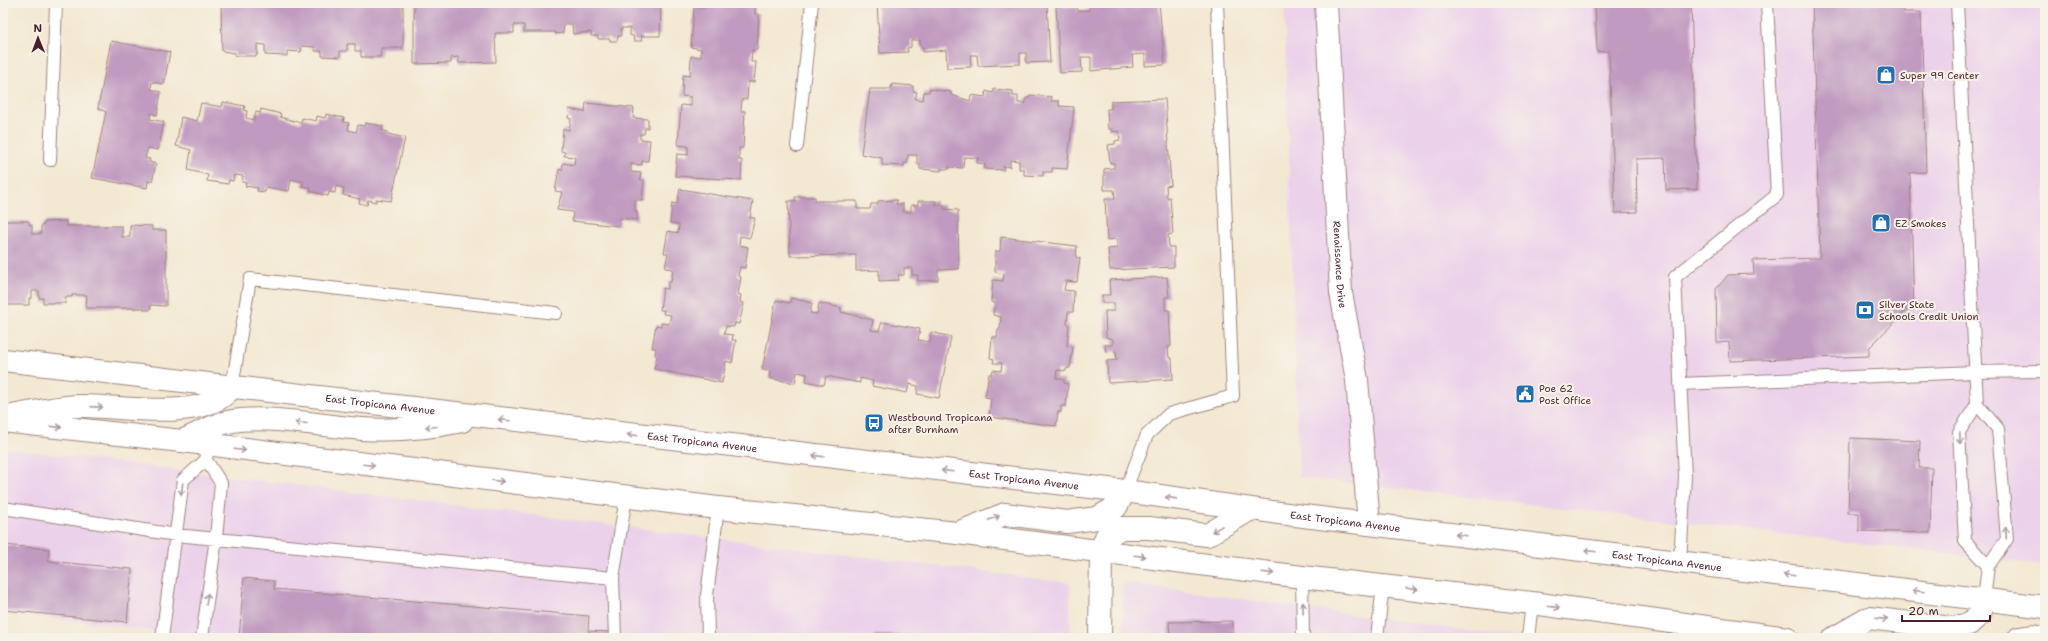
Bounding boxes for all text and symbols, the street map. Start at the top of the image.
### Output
north arrow [18,18,58,58]
text: N [33,21,43,36]
shop icon: Super 99 Center [1875,64,1897,86]
place label: Super 99 Center [1900,69,1979,82]
shop icon: EZ Smokes [1870,212,1892,234]
place label: EZ Smokes [1895,217,1947,230]
street label: Renaissance Drive [1330,221,1350,310]
place label: Silver State Schools Credit Union [1879,298,1979,323]
bank icon: Silver State Schools Credit Union [1854,299,1876,321]
place label: Poe 62 Post Office [1539,382,1591,407]
public building icon: Poe 62 Post Office [1514,383,1536,405]
street label: East Tropicana Avenue [325,392,436,417]
one-way arrow [90,403,103,411]
place label: Westbound Tropicana after Burnham [888,411,993,436]
bus stop icon: Westbound Tropicana after Burnham [863,412,885,434]
one-way arrow [498,416,511,423]
one-way arrow [295,420,308,427]
one-way arrow [49,423,62,431]
one-way arrow [425,423,438,430]
street label: East Tropicana Avenue [646,429,758,455]
one-way arrow [627,431,640,438]
one-way arrow [1956,431,1964,444]
one-way arrow [233,446,246,454]
one-way arrow [812,452,825,460]
one-way arrow [362,462,375,469]
one-way arrow [941,467,954,475]
street label: East Tropicana Avenue [968,467,1080,493]
one-way arrow [491,477,504,485]
one-way arrow [178,482,186,495]
one-way arrow [1165,494,1178,502]
street label: East Tropicana Avenue [1289,508,1401,535]
one-way arrow [987,514,999,522]
one-way arrow [1212,525,1223,533]
one-way arrow [2002,527,2010,540]
one-way arrow [1455,531,1468,539]
one-way arrow [1584,547,1597,555]
street label: East Tropicana Avenue [1611,548,1723,574]
one-way arrow [1133,552,1146,560]
one-way arrow [1262,569,1275,577]
one-way arrow [1783,571,1796,579]
one-way arrow [1405,586,1418,593]
one-way arrow [1912,587,1925,595]
one-way arrow [203,593,211,606]
scale bar [1902,597,1990,623]
one-way arrow [1299,602,1306,615]
one-way arrow [1548,603,1561,611]
text: 20 m [1908,603,1939,619]
one-way arrow [1875,616,1888,623]

